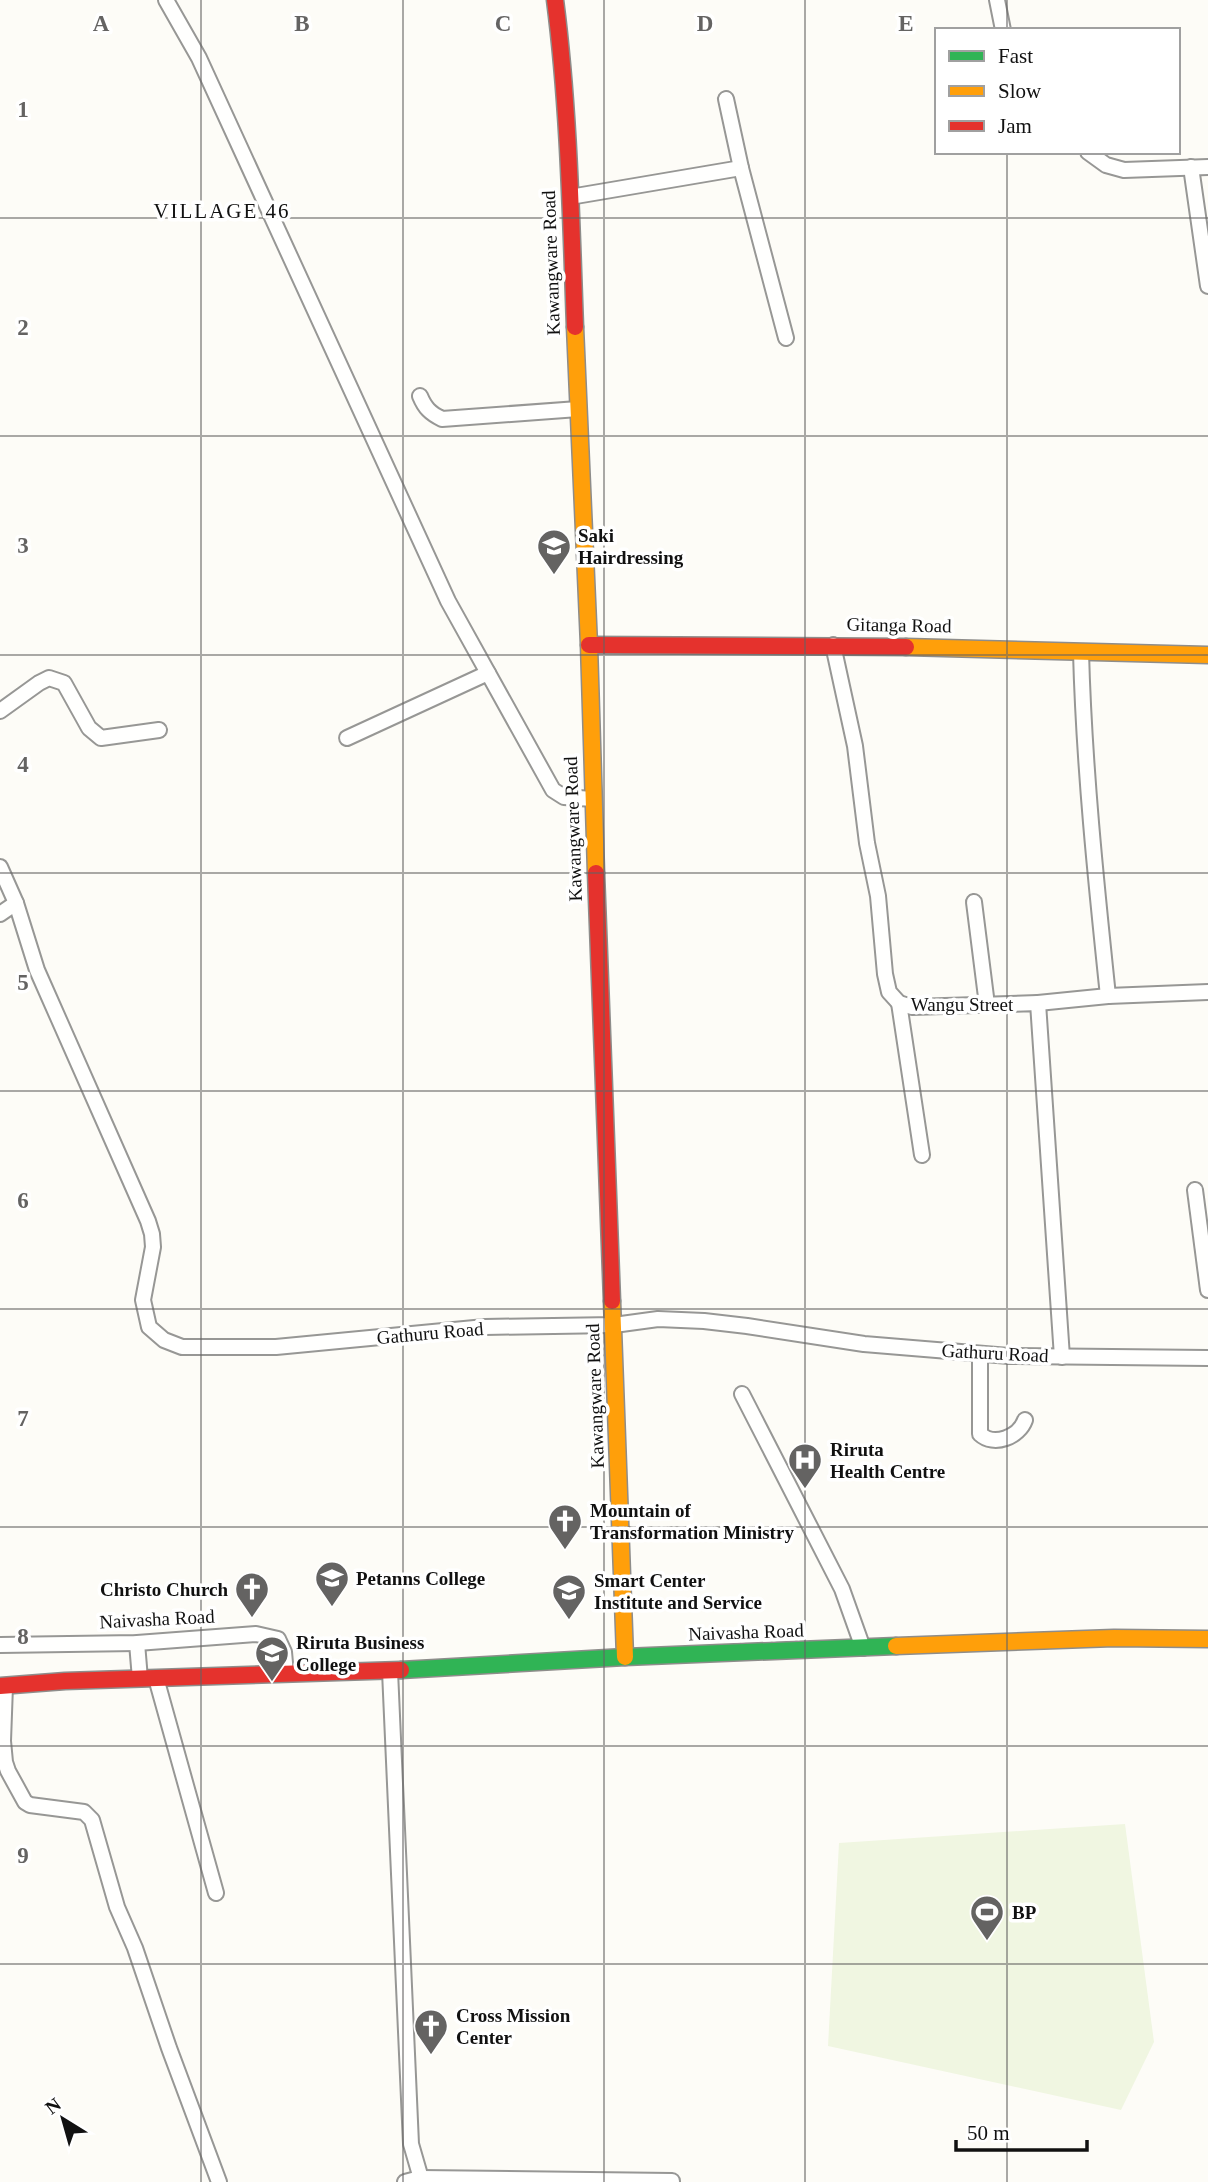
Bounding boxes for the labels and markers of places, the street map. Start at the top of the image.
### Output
place label: Saki Hairdressing [578,525,684,568]
school or university icon: Saki Hairdressing [535,527,573,576]
place label: Riruta Health Centre [830,1439,945,1482]
hospital icon: Riruta Health Centre [786,1441,824,1490]
place label: Mountain of Transformation Ministry [590,1500,794,1543]
church icon: Mountain of Transformation Ministry [546,1502,584,1551]
school or university icon: Petanns College [313,1559,351,1608]
place label: Petanns College [356,1568,485,1589]
church icon: Christo Church [233,1570,271,1619]
place label: Smart Center Institute and Service [594,1570,762,1613]
school or university icon: Smart Center Institute and Service [550,1572,588,1621]
place label: Christo Church [100,1579,228,1600]
place label: Riruta Business College [296,1632,424,1675]
school or university icon: Riruta Business College [253,1634,291,1683]
sports icon: BP [968,1893,1006,1942]
place label: BP [1012,1902,1037,1923]
place label: Cross Mission Center [456,2005,571,2048]
church icon: Cross Mission Center [412,2007,450,2056]

